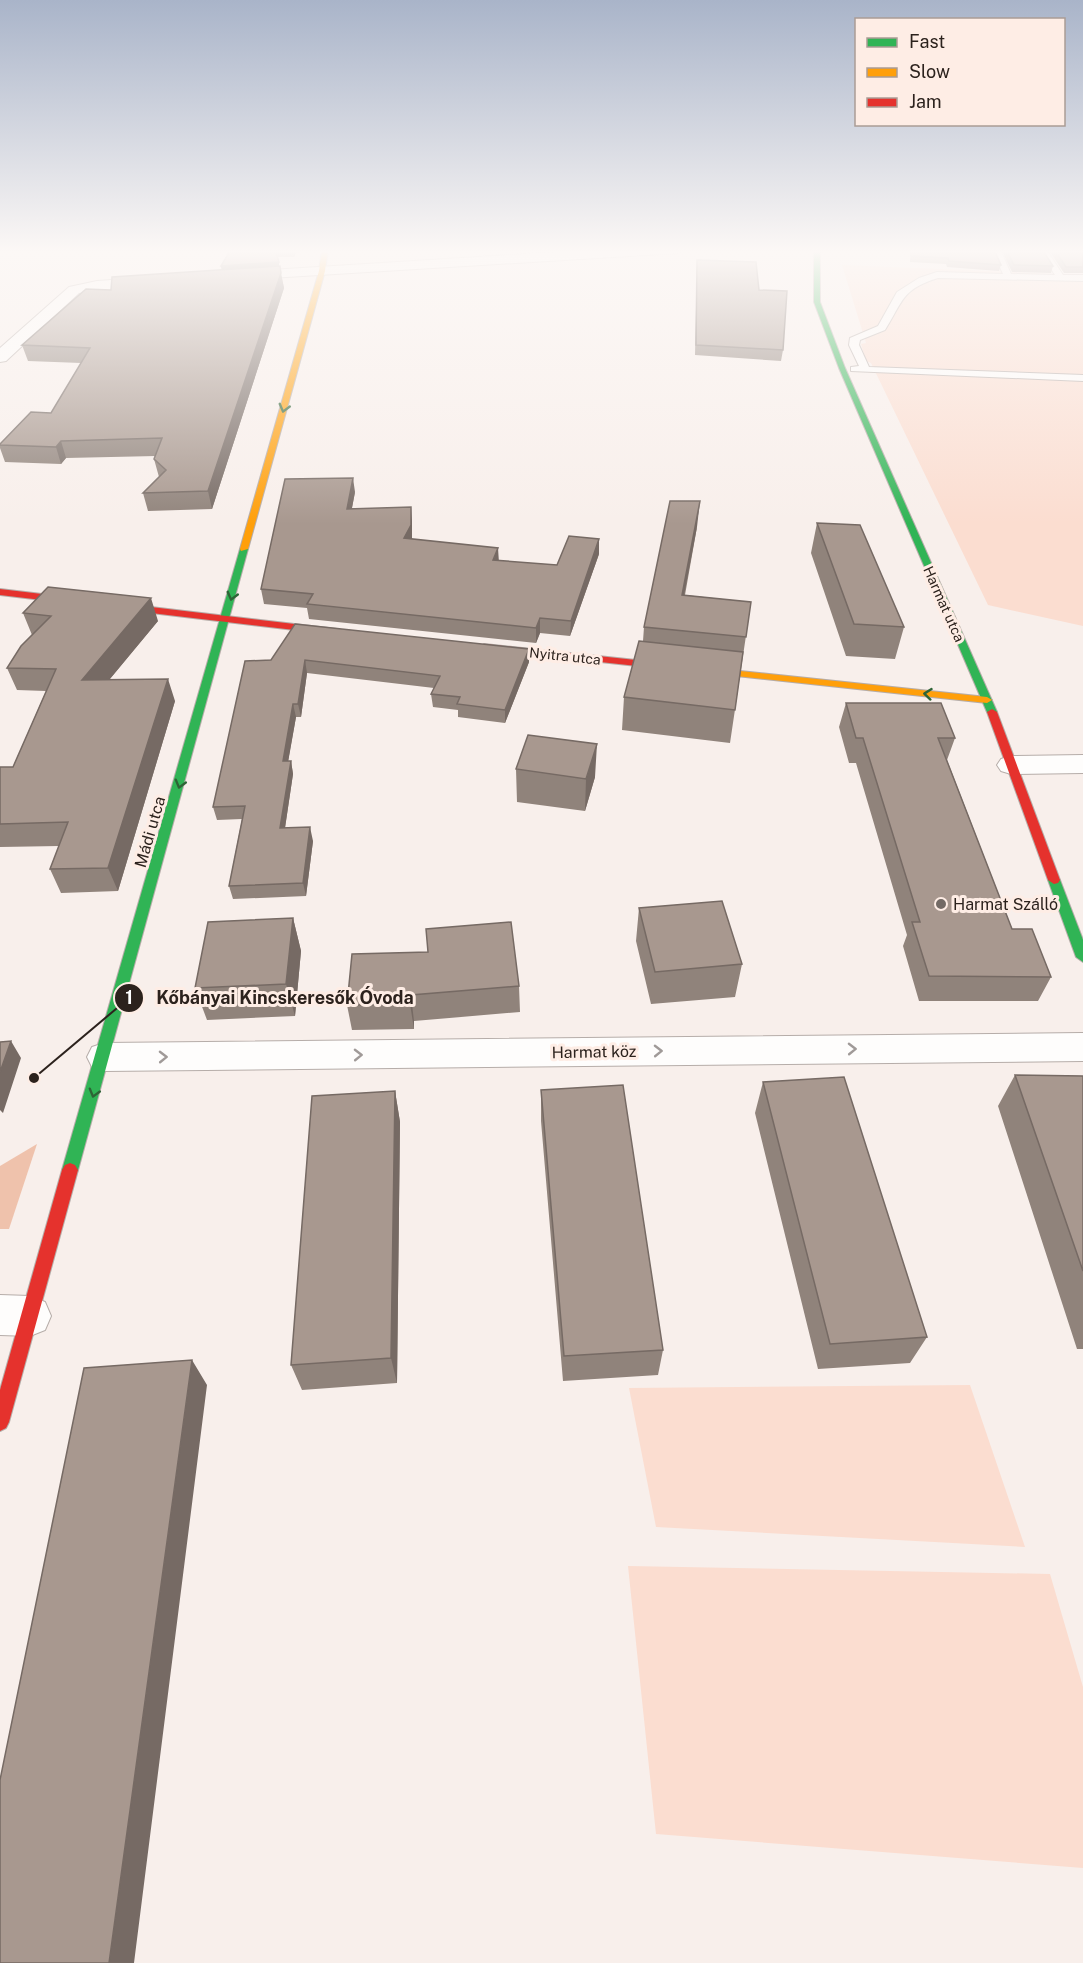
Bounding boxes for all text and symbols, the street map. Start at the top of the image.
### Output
legend [855,18,1065,126]
text: Fast [909,31,945,52]
text: Slow [909,61,950,82]
text: Jam [909,91,942,112]
one-way arrow [279,403,292,413]
street label: Harmat utca [920,564,968,644]
one-way arrow [227,591,240,601]
street label: Nyitra utca [528,644,602,668]
one-way arrow [924,688,933,701]
one-way arrow [175,778,187,789]
street label: Mádi utca [131,794,169,870]
place label: Harmat Szálló [953,895,1058,914]
marker: Harmat Szálló [934,897,948,911]
callout: Kőbányai Kincskeresők Óvoda [114,980,425,1016]
text: Kőbányai Kincskeresők Óvoda [156,986,414,1008]
text: 1 [125,987,133,1008]
street label: Harmat köz [551,1042,637,1062]
one-way arrow [848,1043,857,1055]
one-way arrow [653,1045,662,1057]
one-way arrow [353,1048,362,1061]
one-way arrow [158,1050,167,1063]
one-way arrow [89,1087,101,1098]

